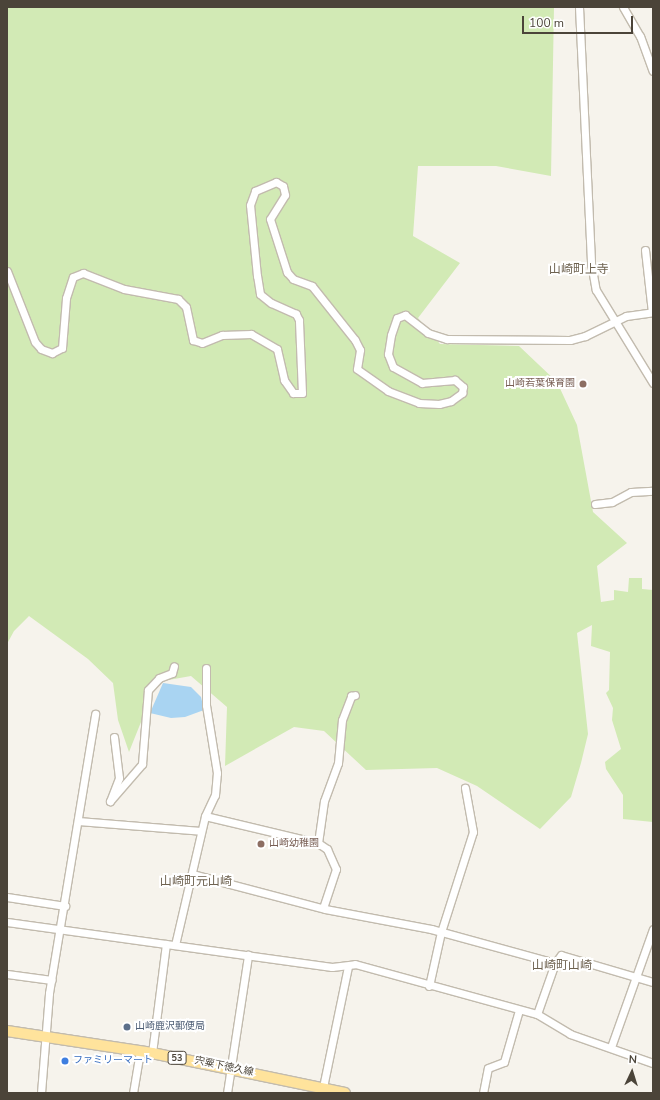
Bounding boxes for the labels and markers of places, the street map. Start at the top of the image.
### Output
place label: 山崎若葉保育園 [505,378,575,390]
marker: 山崎若葉保育園 [578,379,588,389]
place label: 山崎幼稚園 [269,838,319,850]
marker: 山崎幼稚園 [256,839,266,849]
place label: 山崎鹿沢郵便局 [135,1021,205,1033]
marker: 山崎鹿沢郵便局 [122,1022,132,1032]
place label: ファミリーマート [73,1055,153,1067]
marker: ファミリーマート [60,1056,70,1066]

